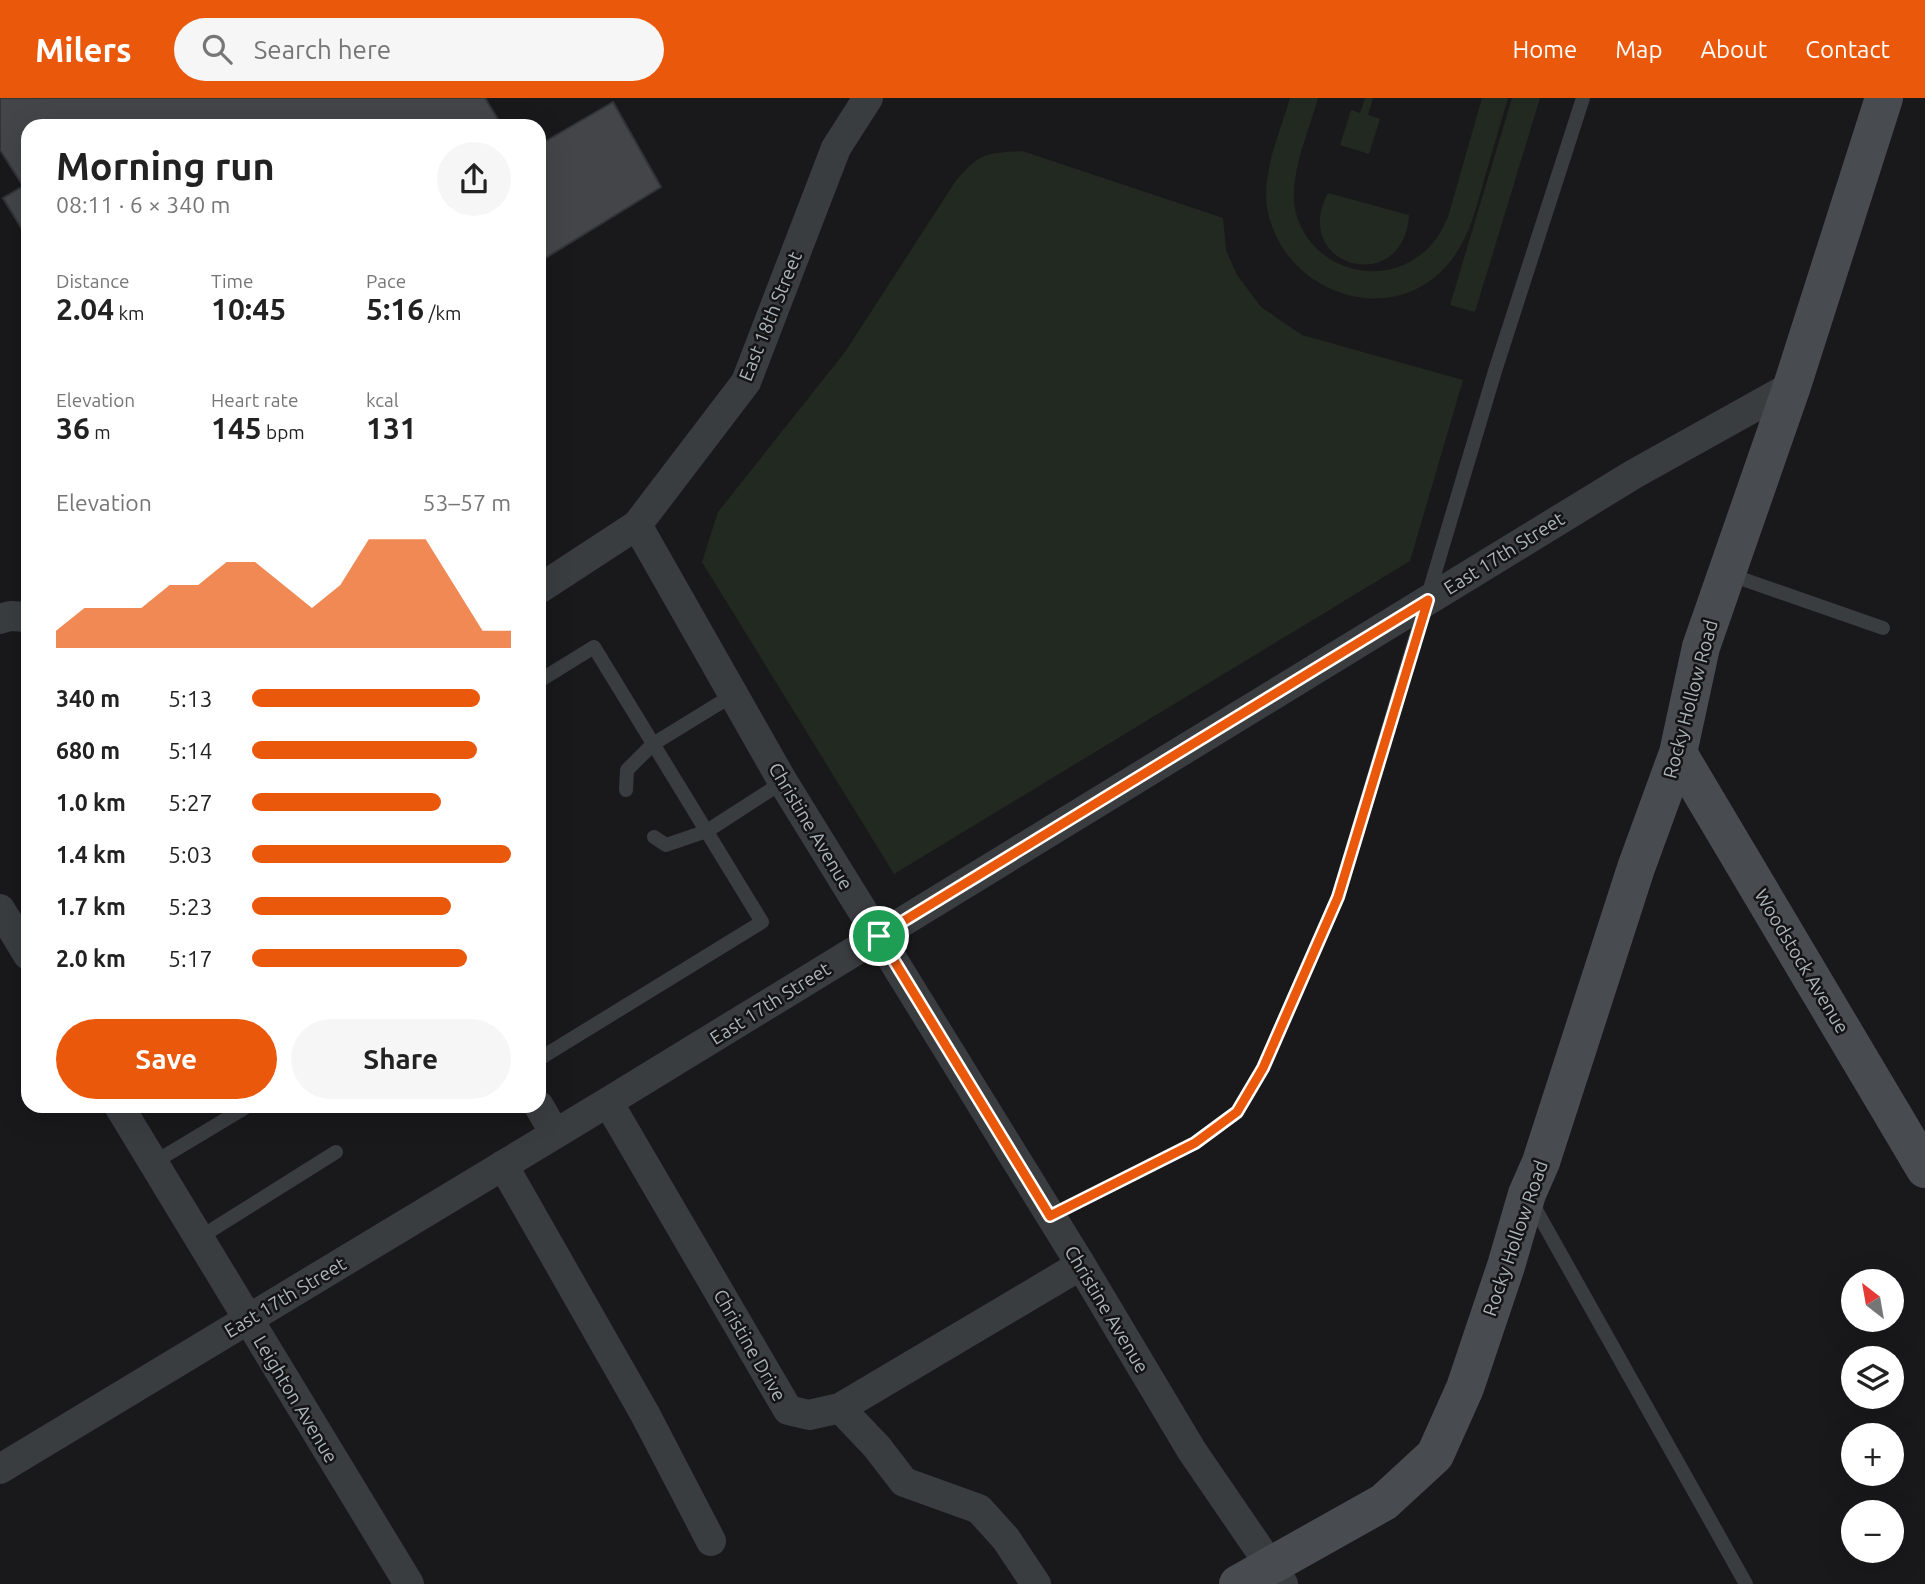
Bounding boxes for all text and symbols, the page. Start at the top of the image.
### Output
search box [174,18,664,81]
icon: search [198,30,236,68]
text: Milers [35,31,132,68]
text: Search here [254,35,391,64]
text: Home [1512,36,1577,63]
text: Map [1615,36,1662,63]
text: About [1700,36,1767,63]
text: Contact [1805,36,1890,63]
button: share [437,142,511,216]
text: Morning run [56,145,275,187]
text: 08:11 · 6 × 340 m [56,192,230,217]
street label: East 18th Street [734,248,806,384]
text: Distance [56,270,130,292]
text: Time [211,270,253,292]
text: Pace [366,270,406,292]
text: 2.04 [56,292,114,326]
text: 10:45 [211,292,286,326]
text: 5:16 [366,292,424,326]
text: km [114,302,144,324]
text: /km [424,302,462,324]
text: Elevation [56,389,135,411]
text: Heart rate [211,389,298,411]
text: kcal [366,389,399,411]
text: 36 [56,411,90,445]
text: 145 [211,411,262,445]
text: 131 [366,411,417,445]
text: m [90,421,111,443]
text: bpm [262,421,305,443]
text: Elevation [56,490,152,515]
text: 53–57 m [423,490,511,515]
street label: East 17th Street [1440,507,1569,599]
street label: Rocky Hollow Road [1658,617,1722,781]
text: 340 m [56,686,120,711]
text: 5:13 [168,686,213,711]
text: 680 m [56,738,120,763]
text: 5:14 [168,738,213,763]
street label: Christine Avenue [764,758,858,894]
text: 1.0 km [56,790,126,815]
text: 5:27 [168,790,213,815]
text: 1.4 km [56,842,126,867]
text: 5:03 [168,842,213,867]
street label: Woodstock Avenue [1750,885,1854,1037]
text: 1.7 km [56,894,126,919]
text: 5:23 [168,894,213,919]
pin [849,906,909,966]
icon: arrive [860,917,898,955]
text: 2.0 km [56,946,126,971]
text: 5:17 [168,946,213,971]
street label: East 17th Street [706,957,835,1049]
button: Save [56,1019,277,1099]
button: Share [291,1019,511,1099]
street label: Rocky Hollow Road [1478,1157,1552,1319]
street label: Christine Avenue [1060,1241,1154,1377]
street label: East 17th Street [220,1252,350,1342]
north arrow [1841,1269,1904,1332]
map controls [1841,1269,1904,1563]
street label: Christine Drive [709,1285,791,1405]
street label: Leighton Avenue [249,1331,343,1467]
button: layers [1841,1346,1904,1409]
button: + [1841,1423,1904,1486]
button: − [1841,1500,1904,1563]

